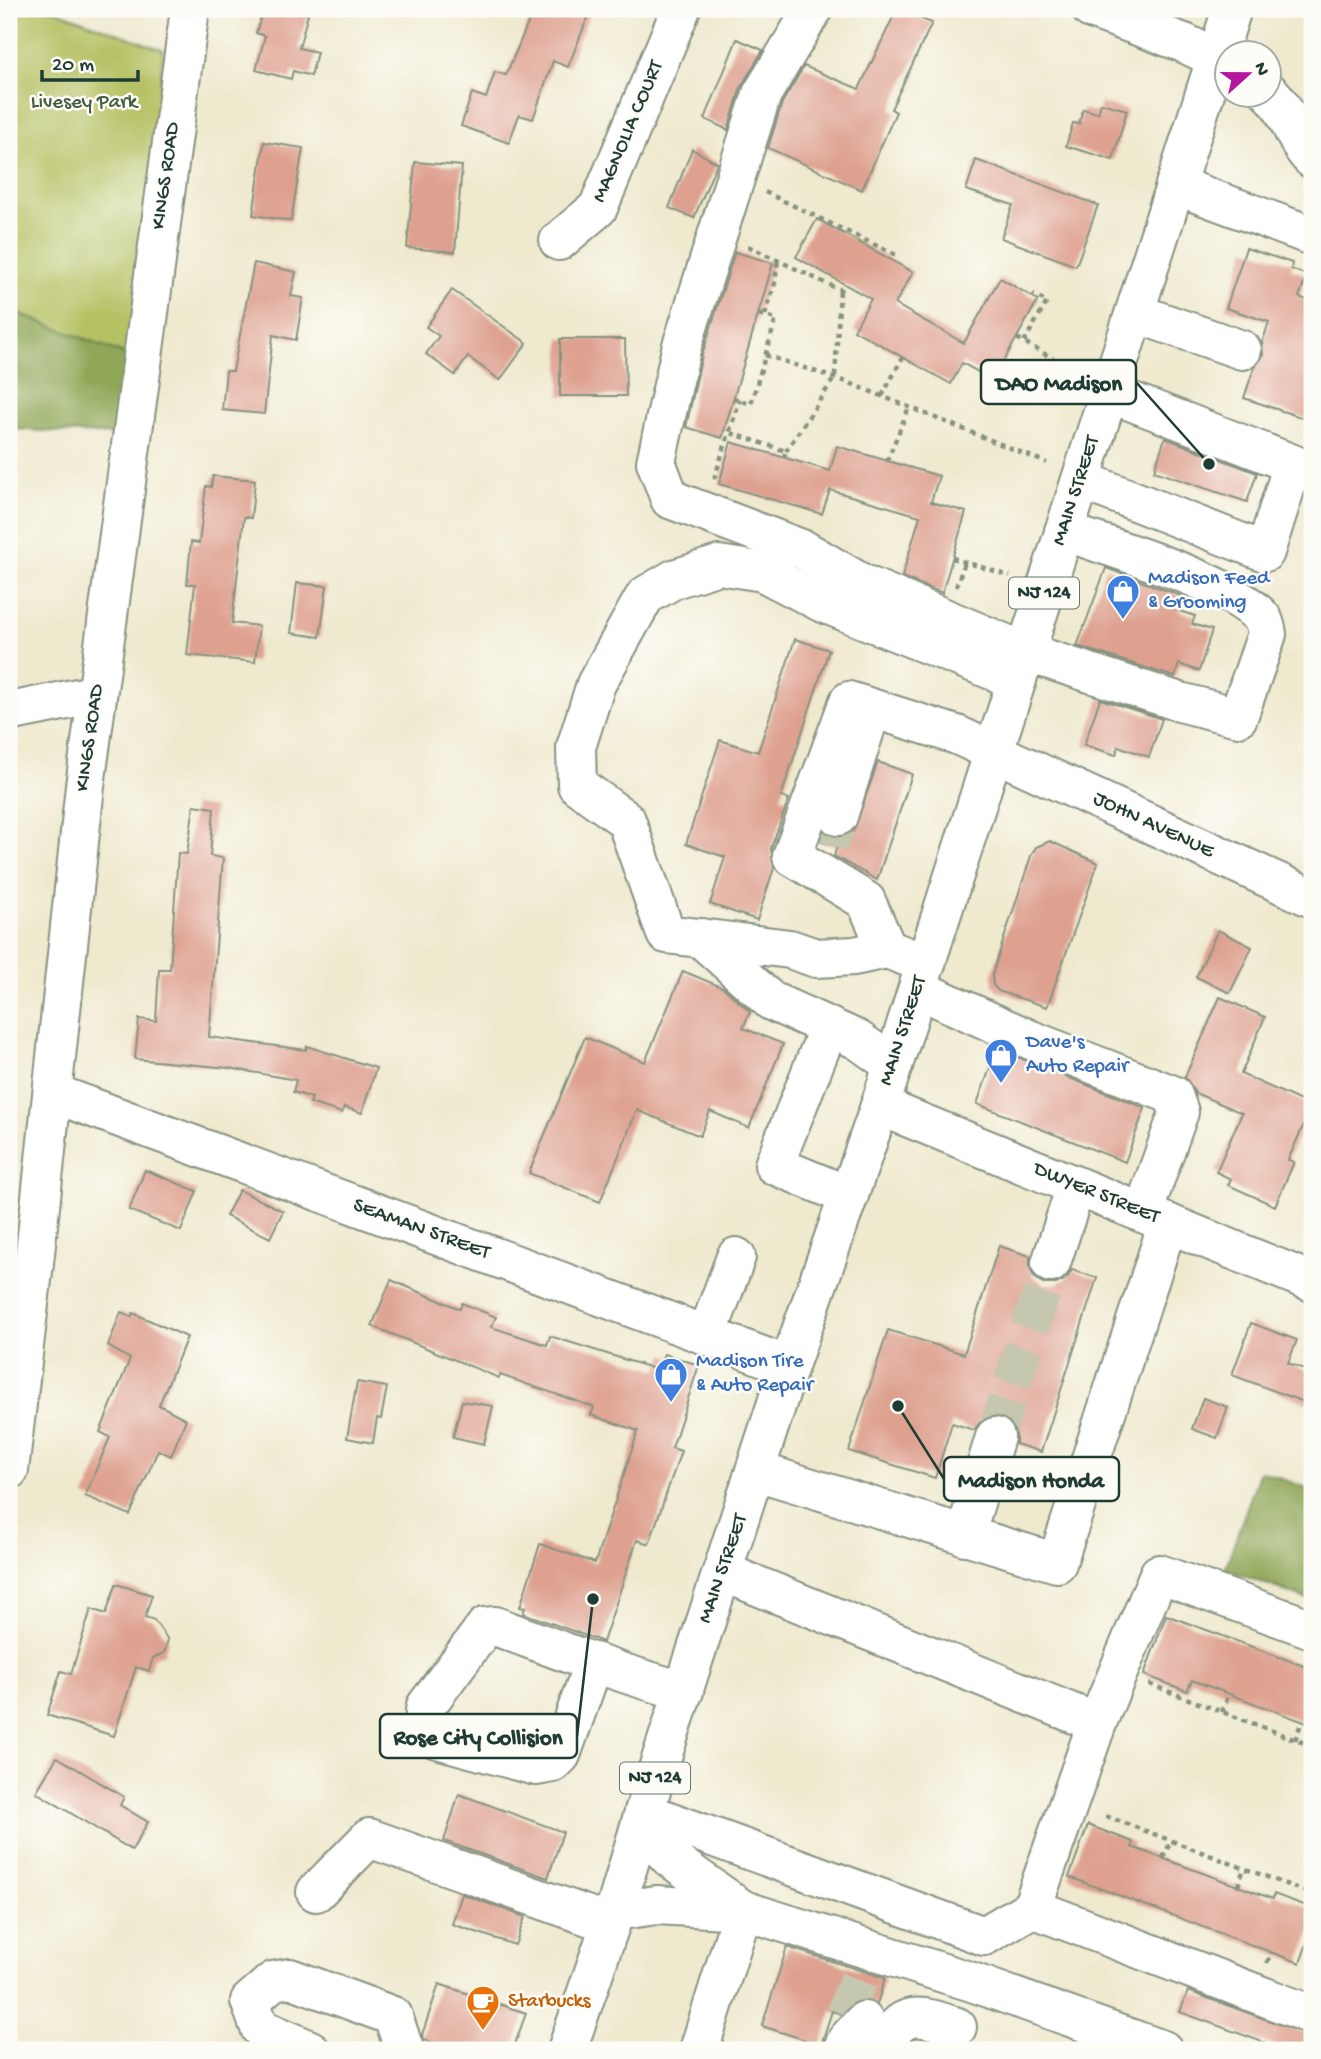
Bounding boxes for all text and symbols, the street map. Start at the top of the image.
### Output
scale bar [42,38,138,82]
north arrow [1212,38,1282,108]
text: 20 m [52,54,94,79]
street label: MAGNOLIA COURT [588,56,671,207]
text: N [1248,59,1274,79]
park label: Livesey Park [31,91,140,116]
street label: KINGS ROAD [147,120,187,231]
callout: DAO Madison [981,360,1136,404]
text: DAO Madison [994,372,1123,399]
street label: MAIN STREET [1048,432,1107,549]
place label: Madison Feed & Grooming [1148,567,1271,616]
shop icon: Madison Feed & Grooming [1104,572,1142,621]
road number: NJ 124 [1009,578,1079,608]
street label: KINGS ROAD [71,682,111,793]
street label: JOHN AVENUE [1089,787,1218,865]
street label: MAIN STREET [875,972,934,1089]
place label: Dave's Auto Repair [1024,1031,1130,1080]
shop icon: Dave's Auto Repair [982,1036,1020,1085]
street label: DWYER STREET [1028,1157,1163,1231]
street label: SEAMAN STREET [349,1194,494,1267]
place label: Madison Tire & Auto Repair [696,1350,815,1399]
shop icon: Madison Tire & Auto Repair [652,1355,690,1404]
callout: Madison Honda [944,1457,1119,1501]
text: Madison Honda [958,1469,1105,1496]
street label: MAIN STREET [694,1510,755,1627]
callout: Rose City Collision [380,1714,577,1758]
text: Rose City Collision [392,1726,564,1753]
road number: NJ 124 [620,1762,690,1794]
cafe icon: Starbucks [464,1983,502,2032]
place label: Starbucks [508,1990,592,2015]

